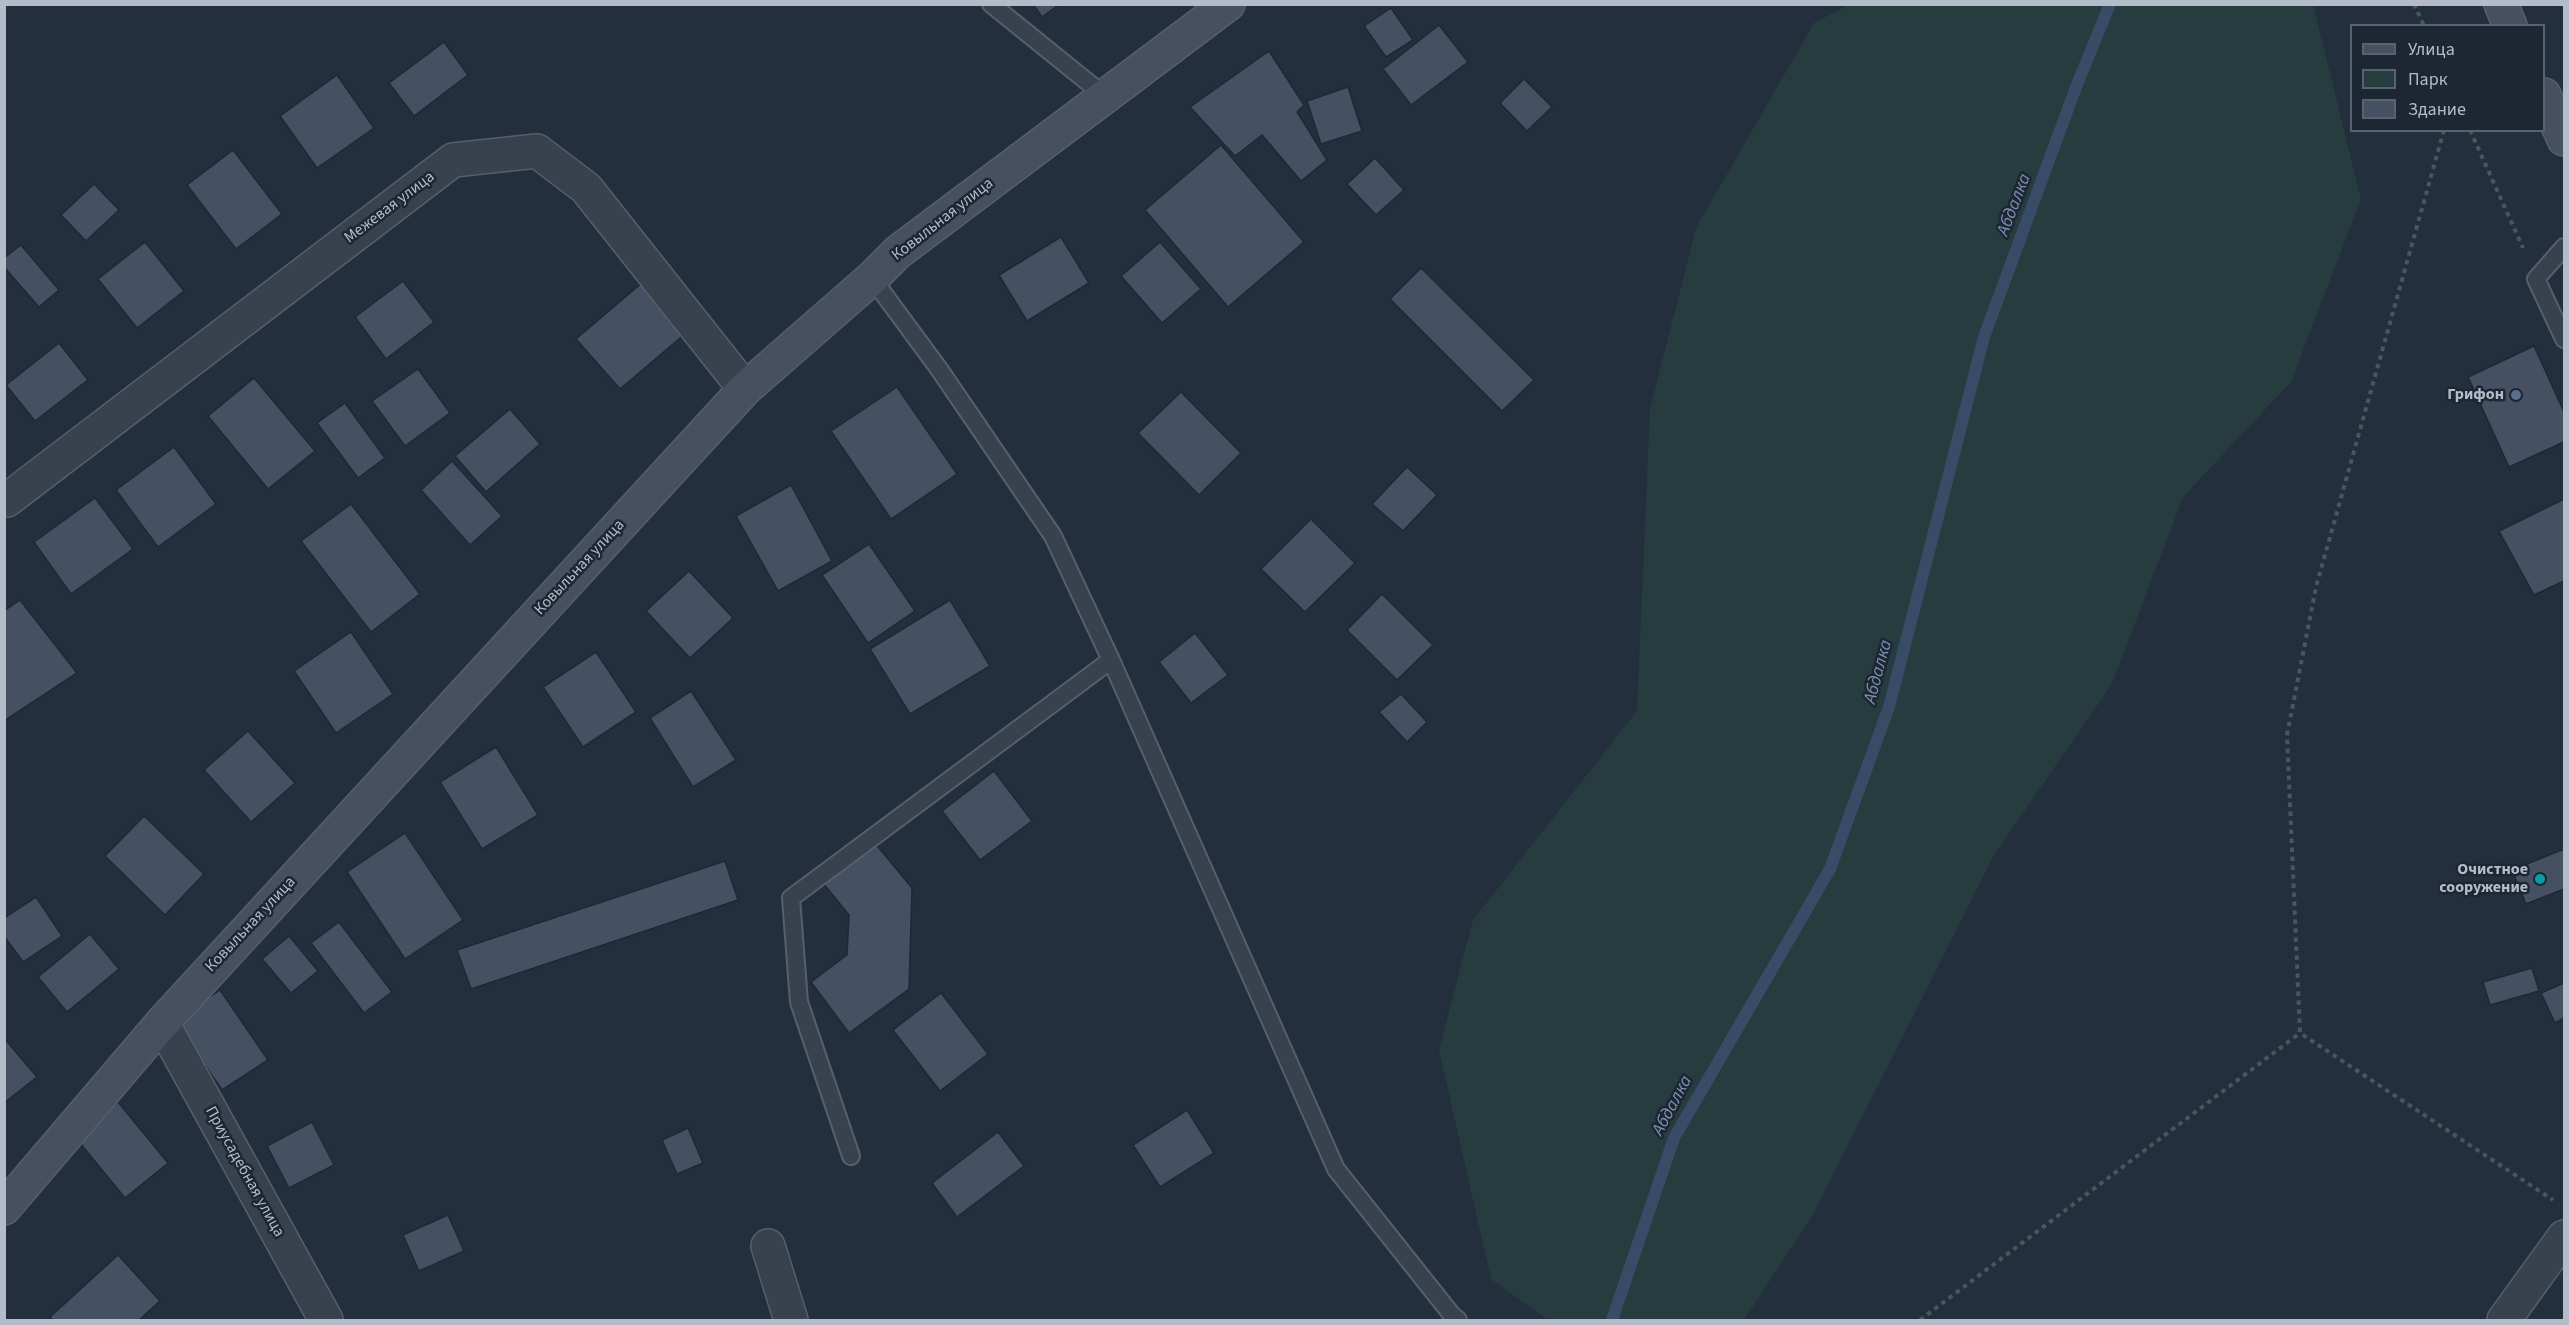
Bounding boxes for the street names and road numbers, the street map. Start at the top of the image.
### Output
street label: Межевая улица [341,168,439,248]
street label: Ковыльная улица [888,174,998,266]
street label: Ковыльная улица [531,516,629,620]
street label: Ковыльная улица [202,873,300,977]
street label: Приусадебная улица [200,1103,288,1241]

